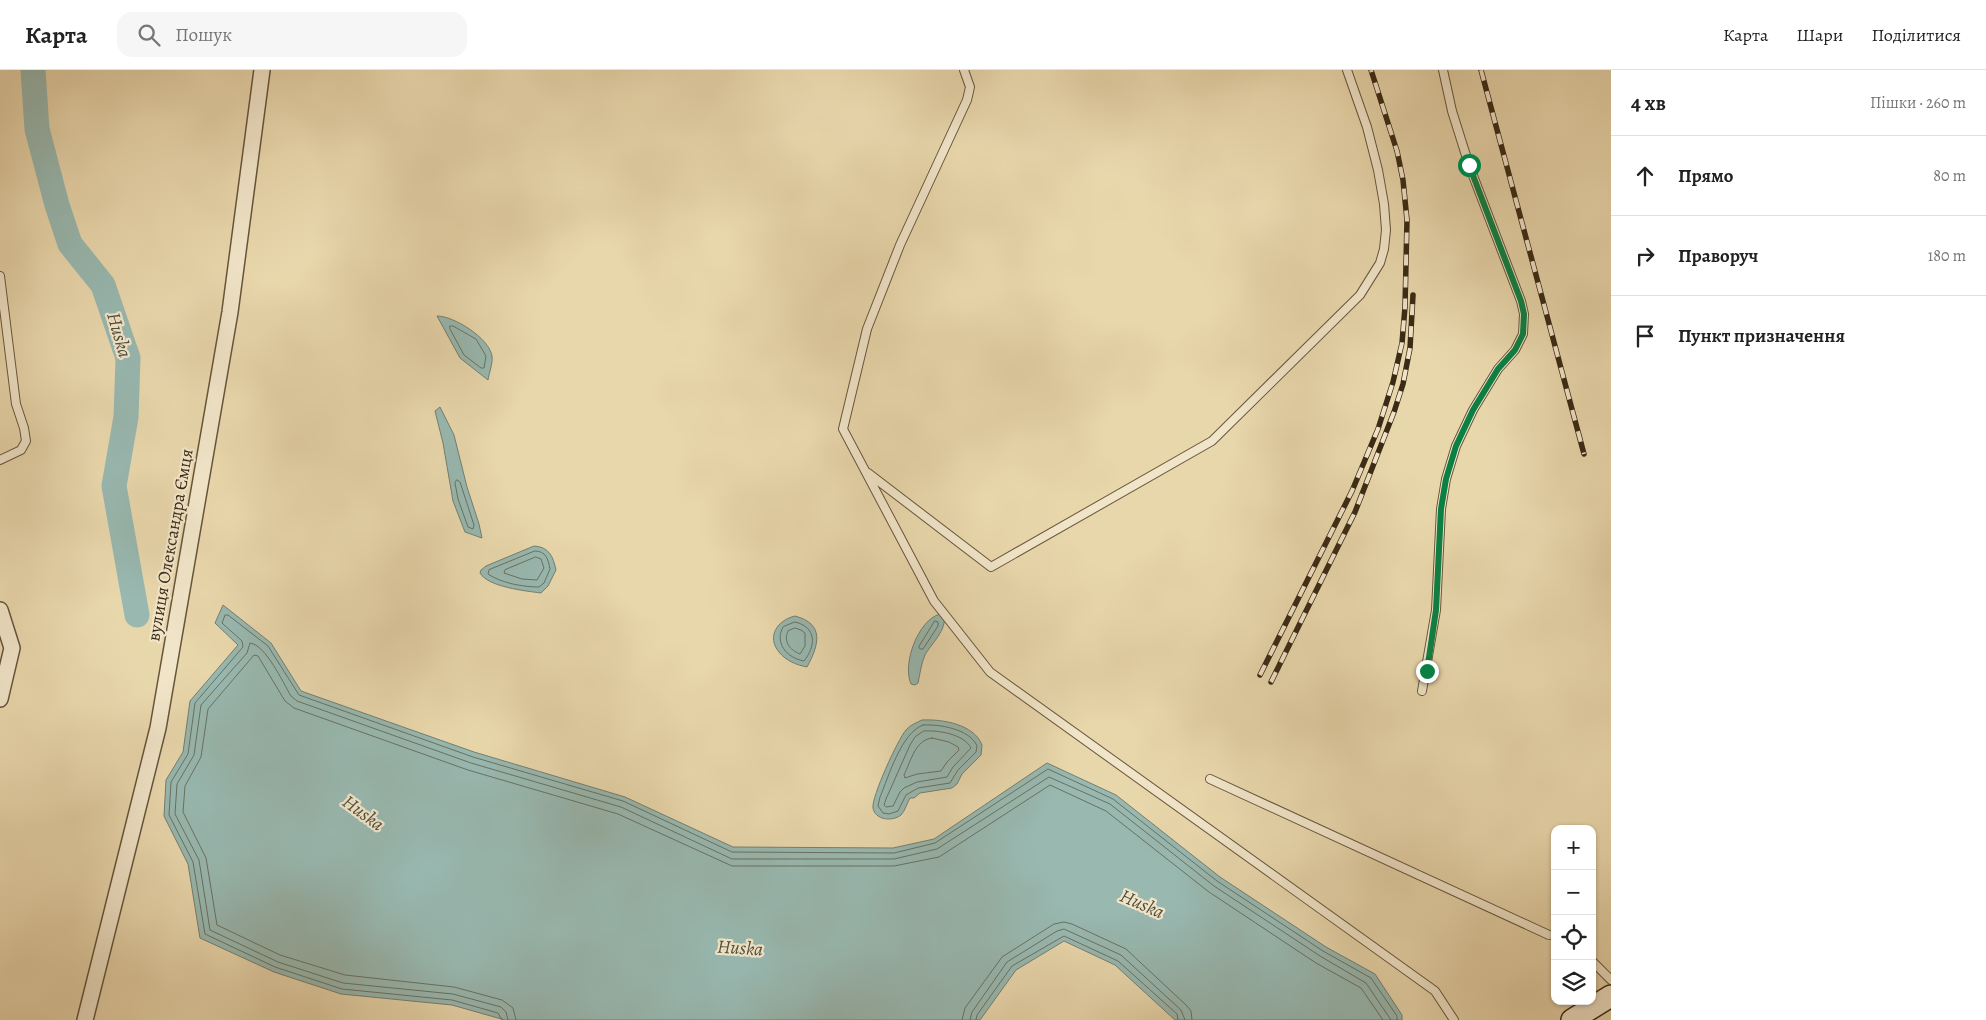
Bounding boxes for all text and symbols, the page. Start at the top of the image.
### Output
search box [117,12,467,57]
text: Карта [25,19,87,51]
icon: search [135,21,163,49]
text: Пошук [175,22,232,48]
text: Карта [1723,23,1768,47]
text: Шари [1796,23,1843,47]
text: Поділитися [1871,23,1961,47]
text: 4 хв [1631,89,1666,117]
text: Пішки · 260 m [1870,92,1966,114]
route start [1458,154,1481,177]
icon: ahead [1631,162,1659,190]
text: Прямо [1678,163,1733,189]
text: 80 m [1933,165,1966,187]
icon: right [1631,242,1659,270]
text: Праворуч [1678,243,1758,269]
text: 180 m [1928,245,1966,267]
water label: Huska [100,309,138,361]
icon: arrive [1631,322,1659,350]
text: Пункт призначення [1678,323,1845,349]
street label: вулиця Олександра Ємця [141,447,199,643]
route end [1416,660,1439,683]
water label: Huska [337,789,389,837]
map controls [1551,825,1596,1005]
button: + [1551,825,1596,870]
button: − [1551,870,1596,915]
water label: Huska [1116,883,1168,925]
button: locate [1551,915,1596,960]
water label: Huska [716,933,764,963]
button: layers [1551,960,1596,1005]

